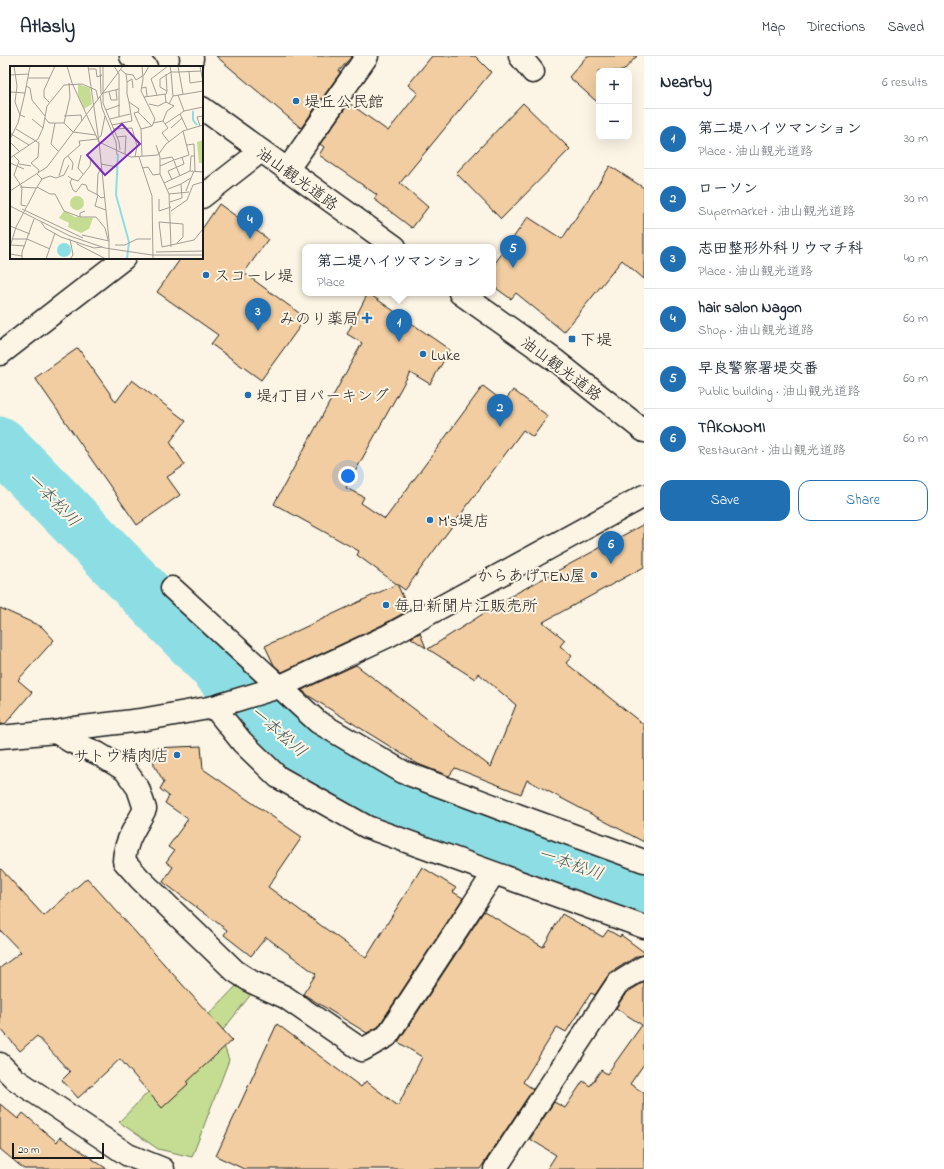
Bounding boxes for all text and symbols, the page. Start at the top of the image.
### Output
text: Atlasly [20,14,75,41]
text: Map [762,17,785,38]
text: Directions [807,17,865,38]
text: Saved [887,17,924,38]
inset map [10,66,203,259]
map controls [596,68,632,140]
button: + [596,68,632,104]
text: Nearby [660,70,712,95]
text: 6 results [882,73,928,92]
place label: 堤丘公民館 [304,91,384,115]
marker: 堤丘公民館 [291,96,301,106]
button: − [596,104,632,140]
text: 第二堤ハイツマンション [698,118,862,140]
text: 1 [671,129,675,148]
text: 30 m [904,129,928,148]
street label: 油山観光道路 [251,142,343,218]
text: Place · 油山観光道路 [698,142,813,161]
text: ローソン [698,178,758,200]
text: 2 [670,189,676,208]
text: 30 m [904,189,928,208]
text: Supermarket · 油山観光道路 [698,202,855,221]
pin: 4 [237,206,263,239]
pin: 5 [500,235,526,268]
text: 志田整形外科リウマチ科 [698,238,863,260]
popup [302,244,496,296]
text: 3 [670,249,676,268]
text: 40 m [904,249,928,268]
text: 第二堤ハイツマンション [317,251,481,273]
text: Place · 油山観光道路 [698,262,813,281]
place label: スコーレ堤 [214,265,293,289]
marker: スコーレ堤 [201,270,211,280]
text: Place [317,273,345,292]
text: hair salon Nagon [698,297,802,319]
pin: 3 [245,298,271,331]
place label: みのり薬局 [279,308,359,332]
pin: 1 [386,309,412,342]
text: 4 [670,309,676,328]
text: 60 m [903,309,928,328]
marker: みのり薬局 [362,313,372,323]
text: Shop · 油山観光道路 [698,321,814,340]
place label: 下堤 [580,329,612,353]
street label: 油山観光道路 [515,331,606,408]
marker: 下堤 [567,334,577,344]
place label: Luke [431,344,461,368]
marker: Luke [418,349,428,359]
text: 早良警察署堤交番 [698,358,818,380]
text: 5 [669,369,677,388]
text: 60 m [903,369,928,388]
text: Public building · 油山観光道路 [698,382,860,401]
place label: 堤1丁目パーキング [256,385,389,409]
marker: 堤1丁目パーキング [243,390,253,400]
pin: 2 [487,394,513,427]
text: TAKONOMI [698,417,766,439]
text: 6 [670,429,676,448]
text: 60 m [903,429,928,448]
text: Restaurant · 油山観光道路 [698,441,846,460]
your location [338,466,358,486]
water label: 一本松川 [20,467,86,533]
button: Save [660,480,790,521]
button: Share [798,480,928,521]
place label: M's堤店 [438,510,490,534]
marker: M's堤店 [425,515,435,525]
pin: 6 [598,531,624,564]
place label: からあげTEN屋 [477,565,586,589]
marker: からあげTEN屋 [589,570,599,580]
place label: 毎日新聞片江販売所 [394,595,538,619]
marker: 毎日新聞片江販売所 [381,600,391,610]
water label: 一本松川 [244,700,312,764]
place label: サトウ精肉店 [73,745,169,769]
marker: サトウ精肉店 [172,750,182,760]
water label: 一本松川 [534,842,607,887]
scale bar [12,1141,104,1160]
text: 20 m [18,1142,40,1158]

